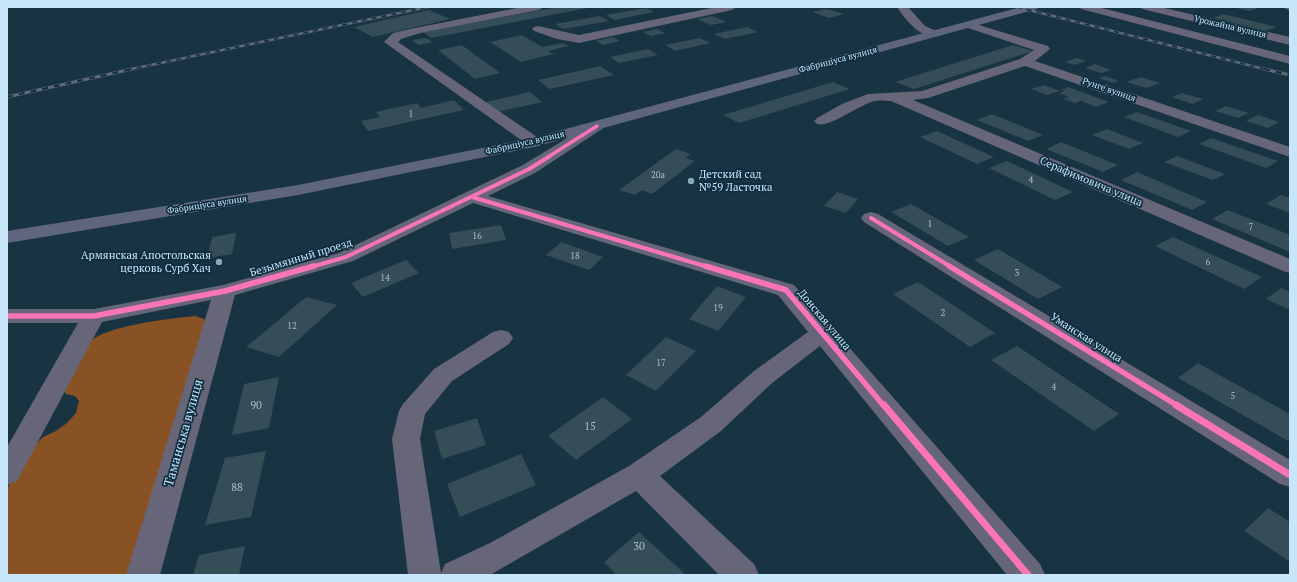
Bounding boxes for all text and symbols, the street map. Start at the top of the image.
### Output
street label: Урожайна вулиця [1193,13,1267,41]
street label: Фабриціуса вулиця [798,44,878,76]
street label: Рунге вулиця [1081,76,1137,104]
house number: 1 [409,109,413,119]
street label: Фабриціуса вулиця [485,129,565,157]
street label: Серафимовича улица [1038,154,1144,210]
place label: Детский сад №59 Ласточка [699,168,772,194]
house number: 20а [651,170,665,180]
house number: 4 [1029,175,1033,185]
marker: Детский сад №59 Ласточка [686,176,696,186]
street label: Фабриціуса вулиця [166,193,248,217]
house number: 1 [928,219,932,229]
house number: 7 [1249,222,1253,232]
house number: 16 [472,231,482,241]
street label: Безымянный проезд [248,236,354,280]
place label: Армянская Апостольская церковь Сурб Хач [81,249,211,275]
house number: 18 [570,251,580,261]
marker: Армянская Апостольская церковь Сурб Хач [214,257,224,267]
house number: 6 [1206,257,1210,267]
house number: 3 [1015,268,1019,278]
house number: 14 [380,273,390,283]
street label: Донская улица [795,287,853,353]
house number: 19 [713,303,723,313]
house number: 2 [941,308,945,318]
street label: Уманская улица [1048,311,1124,365]
house number: 12 [287,321,297,331]
house number: 17 [656,358,666,368]
street label: Таманська вулиця [161,378,207,488]
house number: 4 [1052,382,1056,392]
house number: 5 [1231,391,1235,401]
house number: 90 [250,399,262,413]
house number: 15 [584,420,596,434]
house number: 88 [231,481,243,495]
house number: 30 [633,540,645,554]

